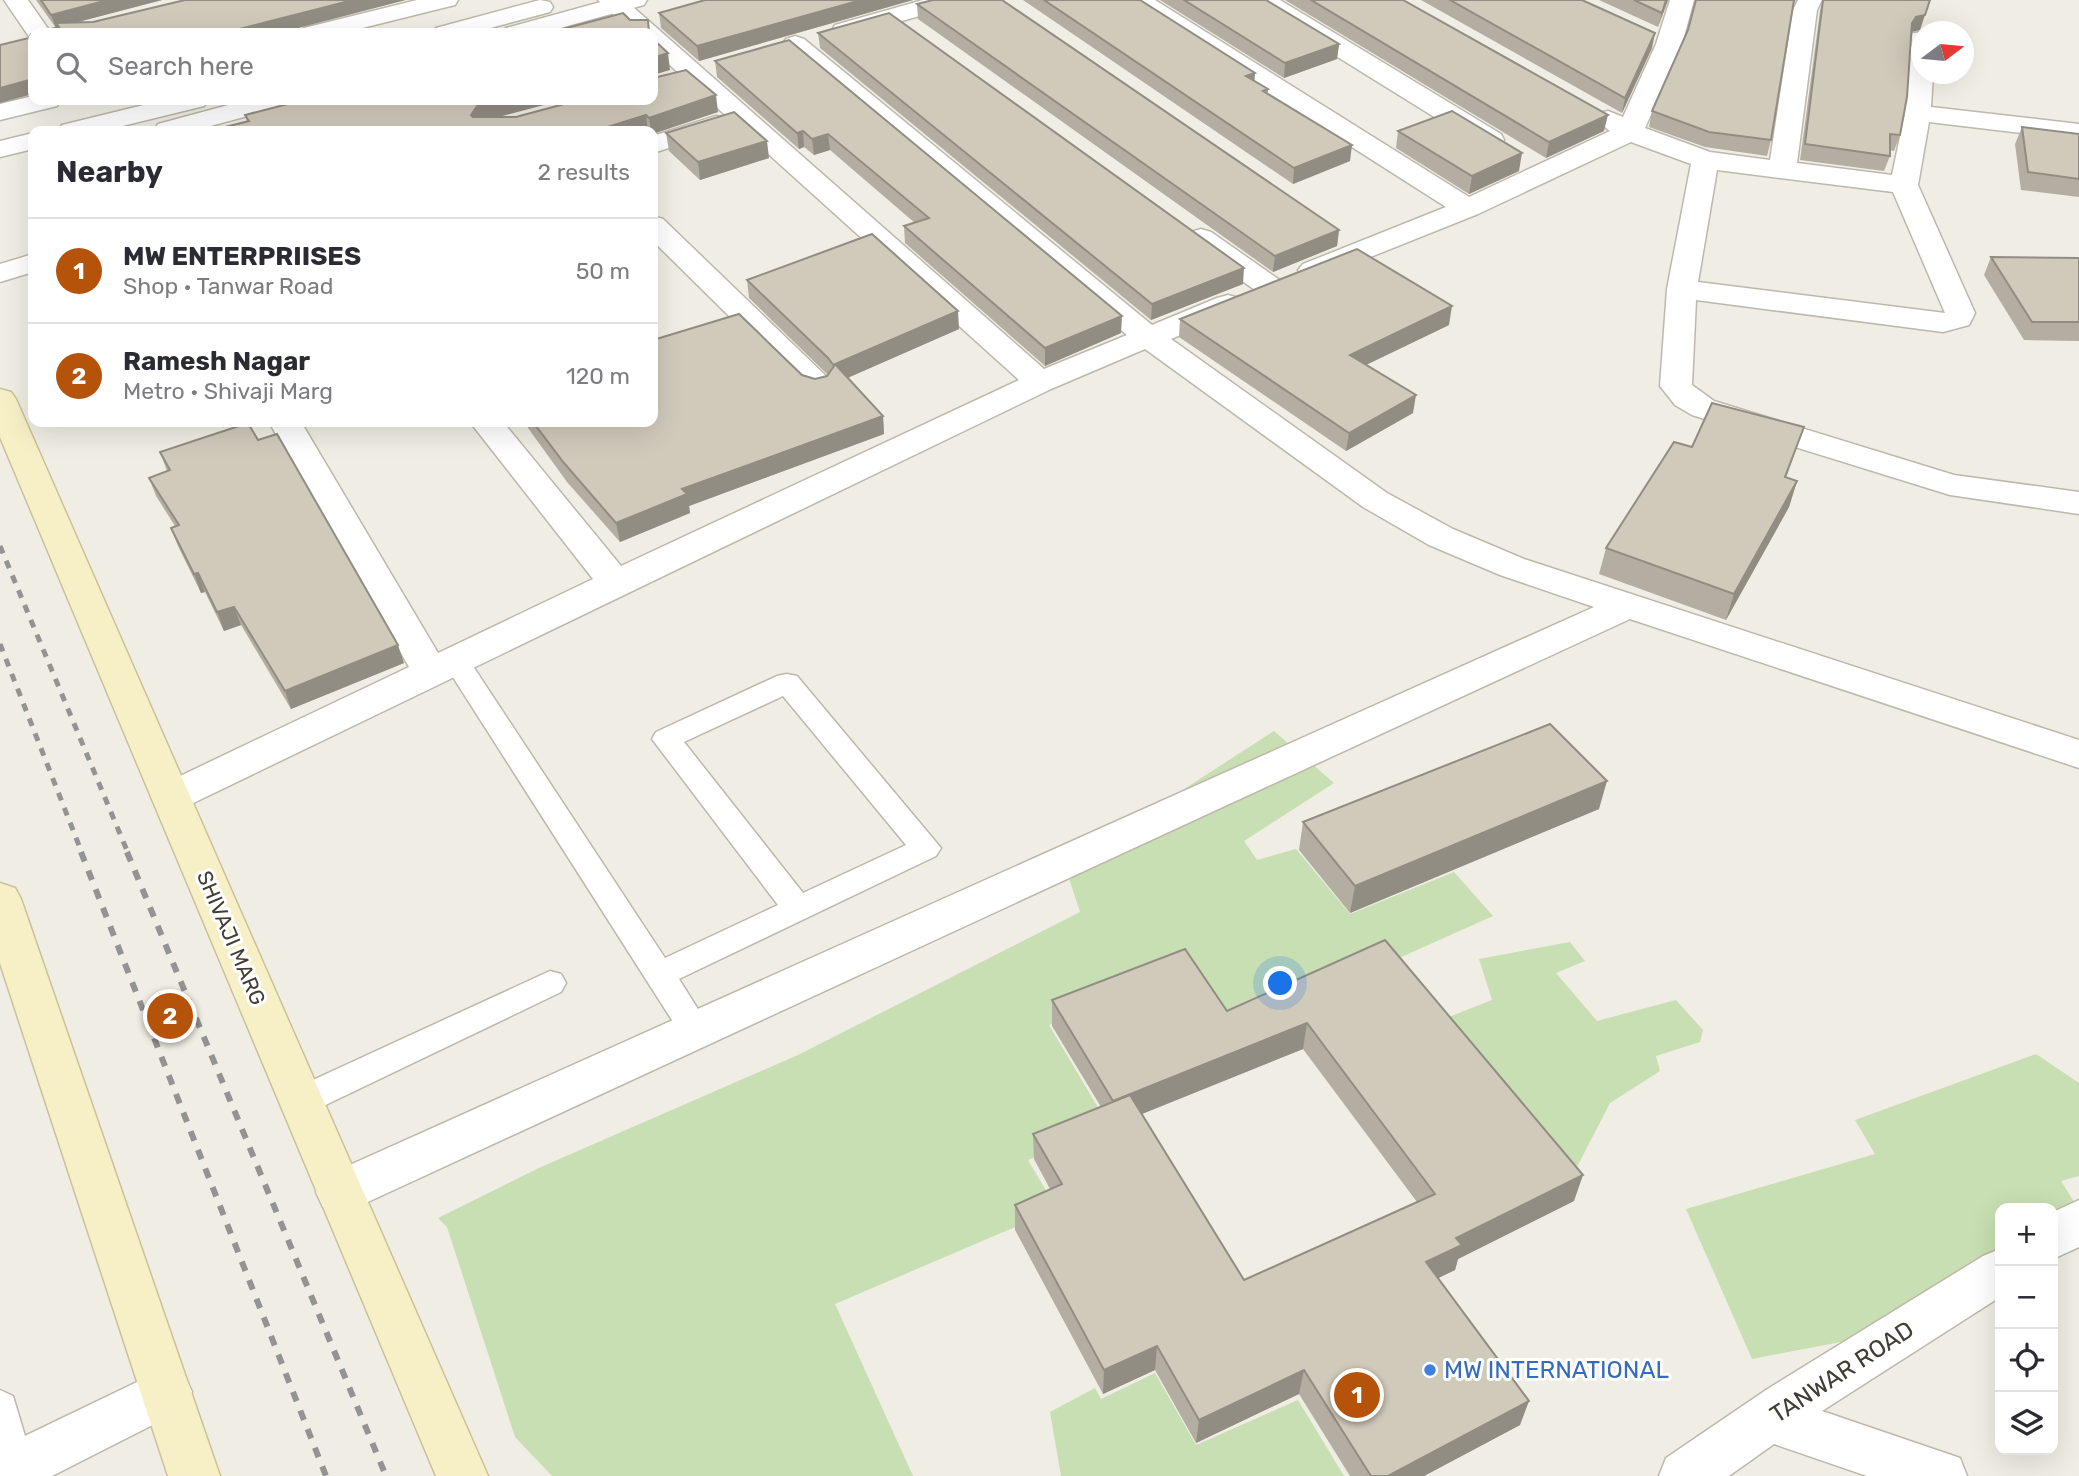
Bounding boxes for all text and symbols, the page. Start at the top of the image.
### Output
north arrow [1911,21,1974,84]
search box [28,28,658,105]
icon: search [52,48,90,86]
text: Search here [108,51,254,82]
text: Nearby [56,154,163,190]
text: 2 results [538,158,630,186]
text: MW ENTERPRIISES [123,241,361,272]
text: 1 [73,257,85,285]
text: 50 m [576,257,630,285]
text: Shop · Tanwar Road [123,272,333,300]
text: Ramesh Nagar [123,346,310,377]
text: 2 [72,362,86,390]
text: 120 m [566,362,630,390]
text: Metro · Shivaji Marg [123,377,333,405]
street label: SHIVAJI MARG [192,867,271,1009]
your location [1263,966,1297,1000]
pin: 2 [147,990,193,1042]
map controls [1995,1203,2058,1455]
button: + [1995,1203,2058,1266]
button: − [1995,1266,2058,1329]
street label: TANWAR ROAD [1765,1315,1919,1429]
button: locate [1995,1329,2058,1392]
place label: MW INTERNATIONAL [1444,1356,1670,1384]
marker: MW INTERNATIONAL [1422,1362,1438,1378]
pin: 1 [1334,1369,1380,1421]
button: layers [1995,1392,2058,1455]

